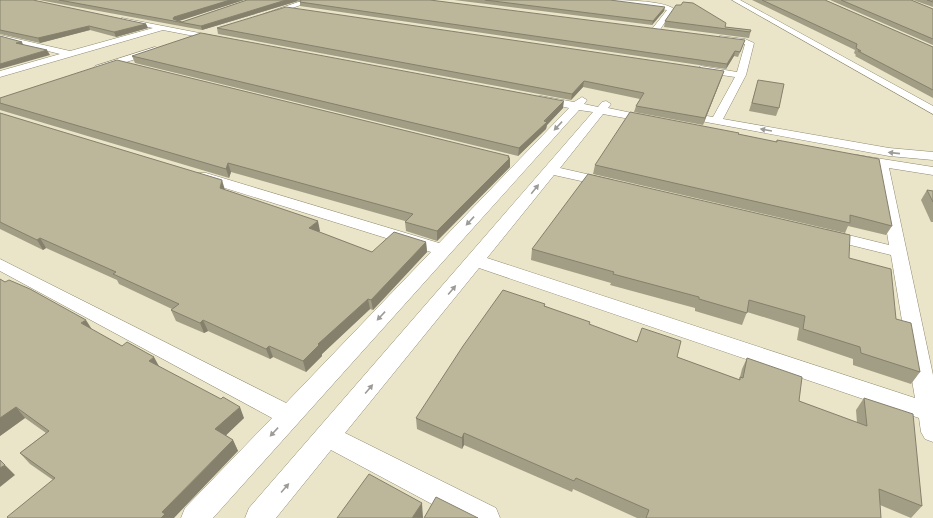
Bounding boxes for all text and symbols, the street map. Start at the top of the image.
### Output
one-way arrow [553,121,563,131]
one-way arrow [760,127,772,133]
one-way arrow [888,149,900,156]
one-way arrow [531,184,540,195]
one-way arrow [465,216,475,226]
one-way arrow [448,284,457,295]
one-way arrow [377,311,386,322]
one-way arrow [365,384,373,395]
one-way arrow [270,428,279,437]
one-way arrow [280,483,289,494]

